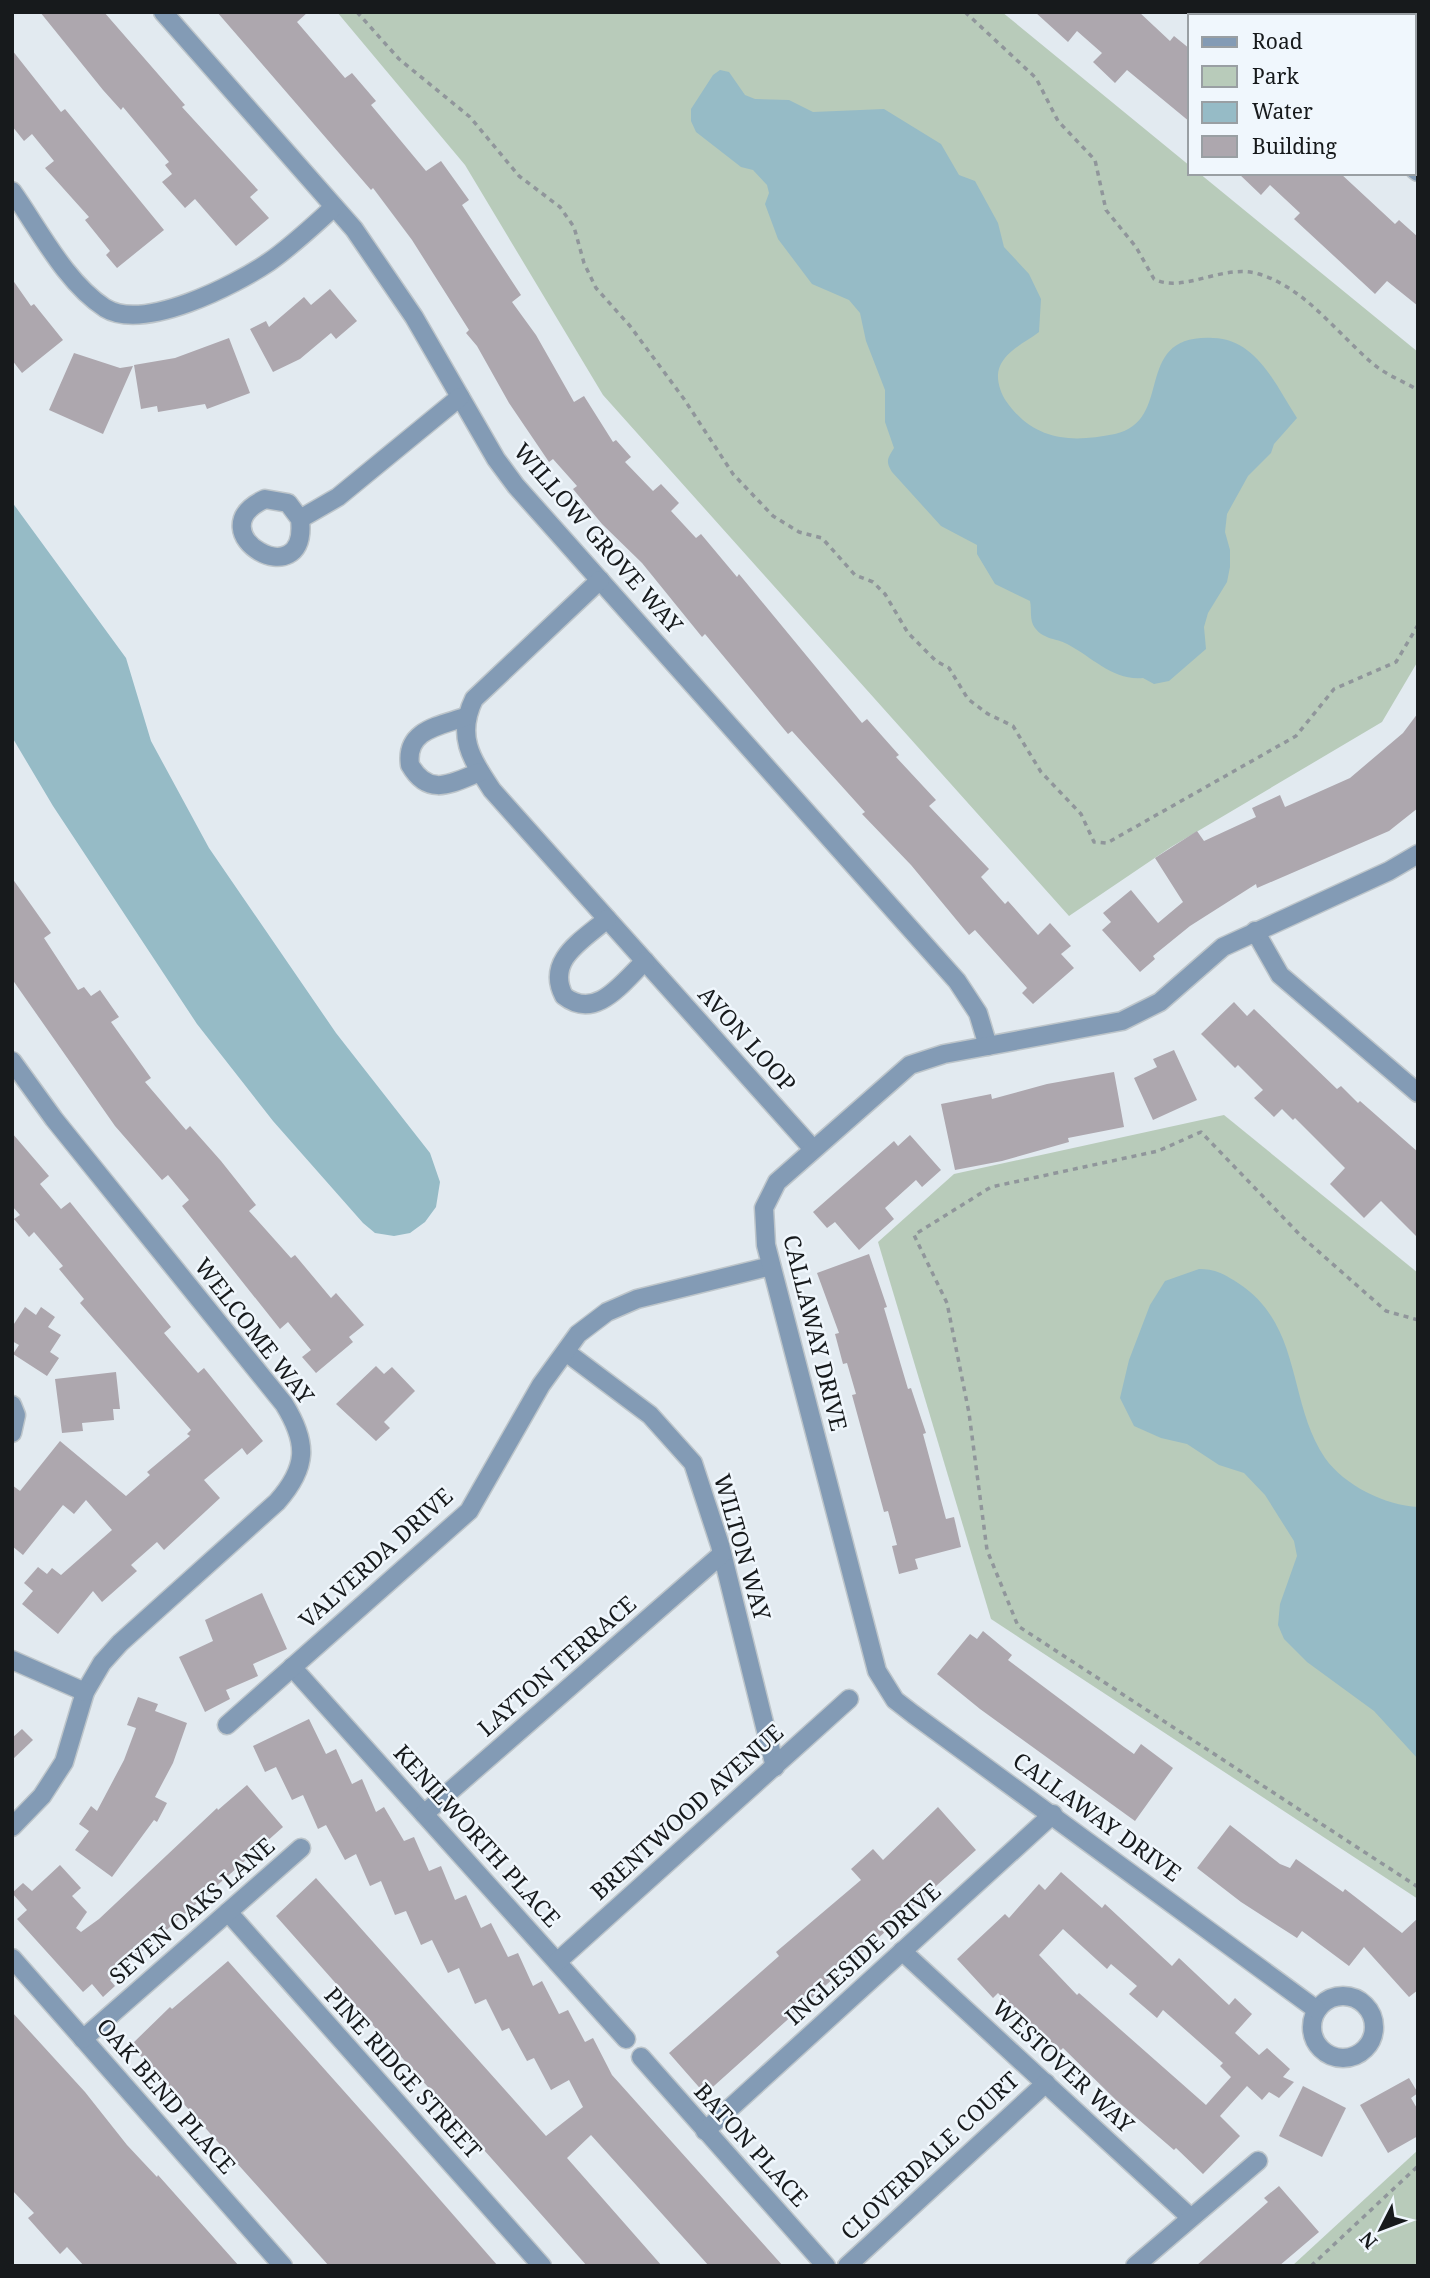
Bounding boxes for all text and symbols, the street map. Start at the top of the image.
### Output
legend [1188,14,1416,175]
text: Road [1252,27,1303,55]
text: Park [1252,62,1299,90]
text: Water [1252,97,1313,125]
text: Building [1252,132,1337,160]
street label: WILLOW GROVE WAY [507,435,691,640]
street label: AVON LOOP [692,978,804,1098]
street label: CALLAWAY DRIVE [776,1231,856,1434]
street label: WELCOME WAY [188,1251,322,1411]
street label: WILTON WAY [707,1470,779,1624]
street label: VALVERDA DRIVE [292,1480,459,1635]
street label: LAYTON TERRACE [470,1587,642,1743]
street label: BRENTWOOD AVENUE [583,1716,790,1907]
street label: KENILWORTH PLACE [387,1737,568,1934]
street label: CALLAWAY DRIVE [1007,1744,1188,1888]
street label: SEVEN OAKS LANE [102,1829,281,1991]
street label: INGLESIDE DRIVE [778,1875,947,2032]
street label: PINE RIDGE STREET [318,1979,490,2165]
street label: WESTOVER WAY [986,1991,1142,2140]
street label: OAK BEND PLACE [90,2011,243,2180]
street label: CLOVERDALE COURT [833,2064,1026,2247]
street label: BATON PLACE [688,2076,816,2213]
north arrow [1346,2194,1416,2264]
text: N [1354,2226,1383,2255]

